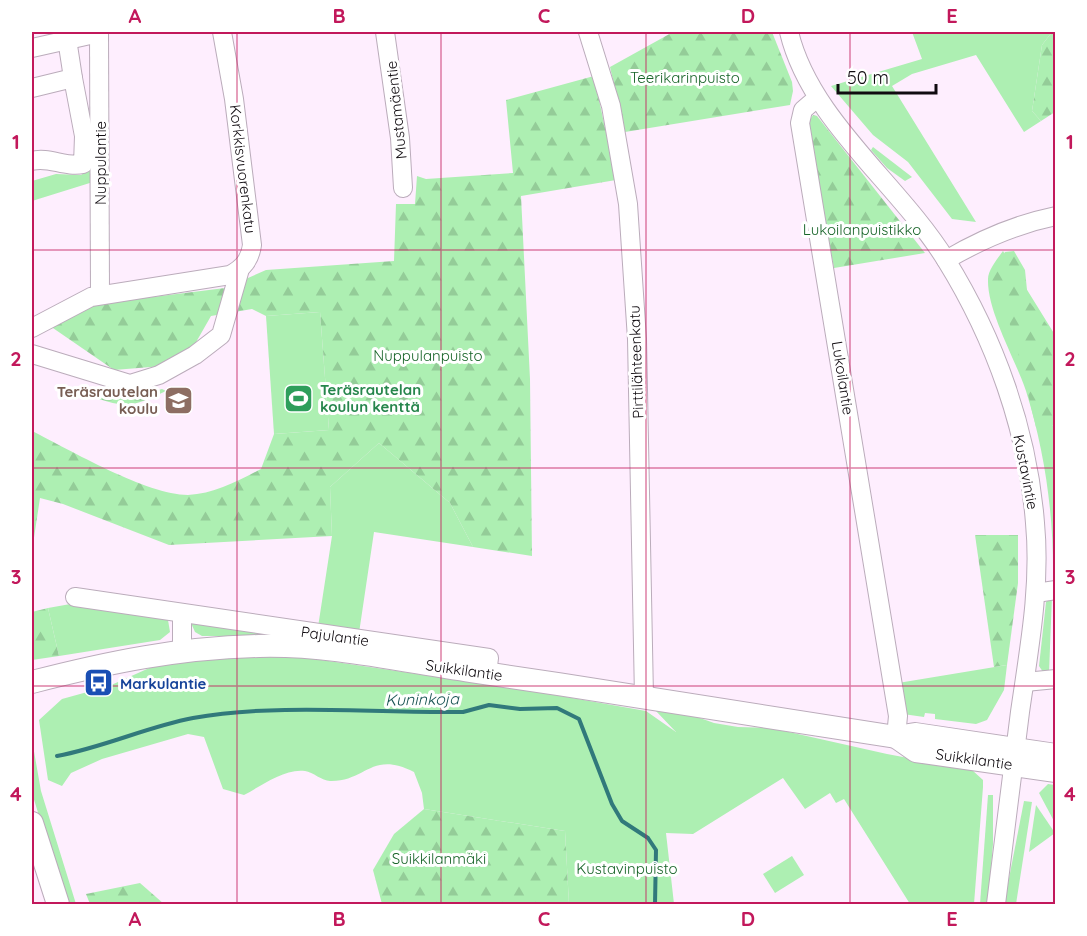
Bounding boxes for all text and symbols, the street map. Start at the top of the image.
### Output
text: A [129,3,142,28]
text: B [332,3,346,28]
text: C [538,3,551,28]
text: D [741,3,755,28]
text: E [946,3,958,28]
scale bar [838,57,936,95]
street label: Mustamäentie [381,60,411,160]
text: 50 m [847,66,889,89]
park label: Teerikarinpuisto [630,68,740,87]
street label: Korkkisvuorenkatu [226,103,260,235]
street label: Nuppulantie [91,121,110,205]
text: 1 [12,129,20,154]
text: 1 [1066,129,1074,154]
park label: Lukoilanpuistikko [803,220,921,239]
street label: Pirttilähteenkatu [625,305,647,419]
street label: Lukoilantie [828,340,858,416]
text: 2 [10,346,22,371]
park label: Nuppulanpuisto [373,346,483,365]
text: 2 [1064,346,1076,371]
place label: Teräsrautelan koulun kenttä [320,380,421,416]
place label: Teräsrautelan koulu [57,382,158,418]
sports icon: Teräsrautelan koulun kenttä [283,382,315,414]
school or university icon: Teräsrautelan koulu [163,384,195,416]
street label: Kustavintie [1009,433,1043,511]
text: 3 [11,564,21,589]
text: 3 [1065,564,1075,589]
street label: Pajulantie [300,622,370,650]
street label: Suikkilantie [424,655,504,685]
bus stop icon: Markulantie [83,667,115,699]
place label: Markulantie [120,674,207,693]
water label: Kuninkoja [385,688,460,710]
street label: Suikkilantie [934,744,1014,774]
text: 4 [10,781,22,806]
text: 4 [1064,781,1076,806]
park label: Suikkilanmäki [392,849,486,868]
park label: Kustavinpuisto [576,859,678,878]
text: A [129,906,142,931]
text: B [332,906,346,931]
text: C [538,906,551,931]
text: D [741,906,755,931]
text: E [946,906,958,931]

